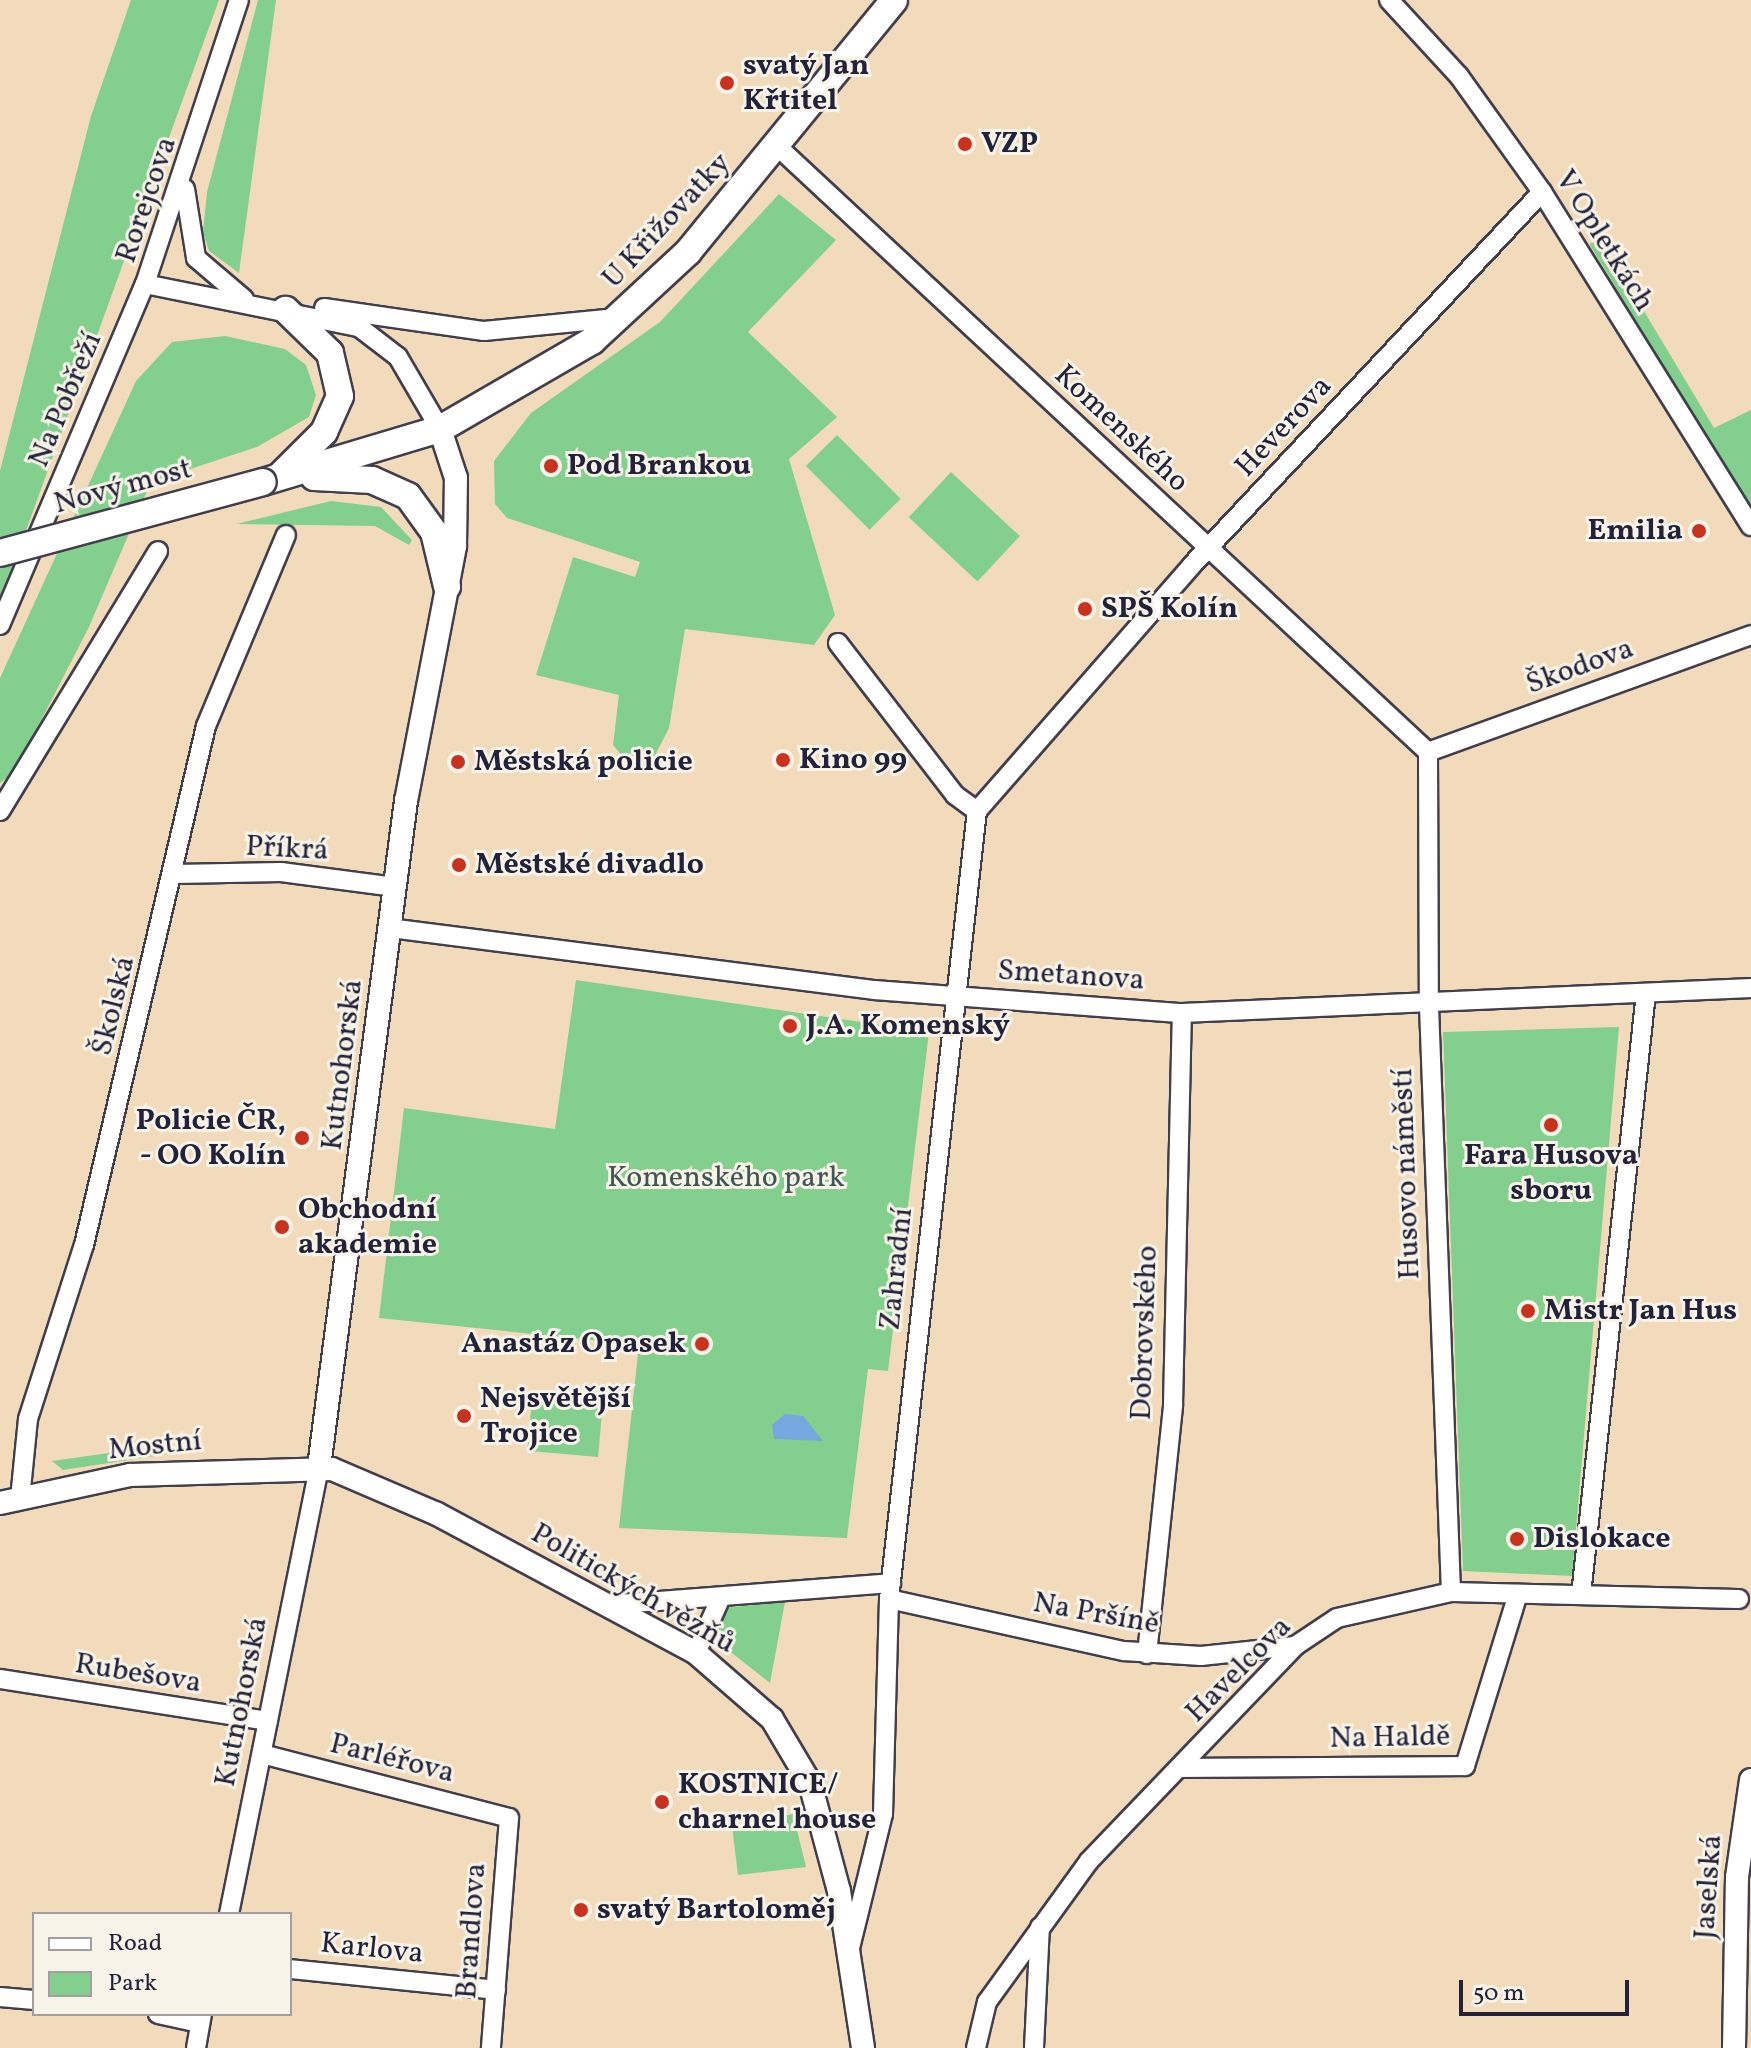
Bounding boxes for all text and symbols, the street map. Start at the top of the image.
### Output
place label: svatý Jan Křtitel [743,48,870,118]
marker: svatý Jan Křtitel [718,74,736,92]
place label: VZP [981,126,1038,162]
street label: Rorejcova [109,132,185,268]
marker: VZP [956,135,974,153]
street label: U Křižovatky [595,146,739,296]
street label: V Opletkách [1546,163,1662,319]
street label: Na Pobřeží [22,327,110,473]
street label: Komenského [1046,358,1196,500]
street label: Heverova [1228,369,1340,485]
place label: Pod Brankou [567,448,751,484]
street label: Nový most [50,451,196,523]
marker: Pod Brankou [542,457,560,475]
place label: Emilia [1587,513,1683,549]
marker: Emilia [1690,522,1708,540]
place label: SPŠ Kolín [1101,591,1238,627]
marker: SPŠ Kolín [1076,600,1094,618]
street label: Škodova [1521,631,1639,703]
place label: Kino 99 [799,742,907,778]
place label: Městská policie [474,744,693,780]
marker: Kino 99 [774,751,792,769]
marker: Městská policie [449,753,467,771]
street label: Příkrá [245,829,329,869]
place label: Městské divadlo [475,847,704,883]
marker: Městské divadlo [450,856,468,874]
street label: Školská [84,953,144,1059]
street label: Smetanova [996,953,1146,999]
street label: Kutnohorská [315,977,371,1153]
place label: J.A. Komenský [806,1008,1010,1044]
marker: J.A. Komenský [781,1017,799,1035]
street label: Husovo náměstí [1385,1068,1429,1280]
place label: Policie ČR, - OO Kolín [136,1103,286,1174]
marker: Fara Husova sboru [1542,1116,1560,1134]
marker: Policie ČR, - OO Kolín [293,1129,311,1147]
place label: Fara Husova sboru [1464,1138,1638,1208]
park label: Komenského park [607,1160,845,1196]
place label: Obchodní akademie [298,1192,437,1262]
street label: Zahradní [873,1206,921,1332]
marker: Obchodní akademie [273,1218,291,1236]
street label: Dobrovského [1124,1245,1166,1421]
place label: Mistr Jan Hus [1544,1293,1737,1329]
marker: Mistr Jan Hus [1519,1302,1537,1320]
place label: Anastáz Opasek [461,1326,686,1362]
marker: Anastáz Opasek [693,1335,711,1353]
place label: Nejsvětější Trojice [480,1381,631,1452]
marker: Nejsvětější Trojice [455,1407,473,1425]
street label: Mostní [107,1423,203,1469]
street label: Politických vězňů [524,1516,742,1662]
place label: Dislokace [1533,1521,1671,1557]
marker: Dislokace [1508,1530,1526,1548]
street label: Na Pršíně [1030,1585,1162,1643]
street label: Havelcova [1178,1609,1300,1731]
street label: Kutnohorská [208,1614,276,1790]
street label: Rubešova [72,1646,204,1702]
street label: Na Haldě [1329,1719,1451,1757]
street label: Parléřova [326,1726,458,1792]
place label: KOSTNICE/ charnel house [678,1767,876,1838]
marker: KOSTNICE/ charnel house [653,1793,671,1811]
street label: Jaselská [1687,1833,1731,1941]
street label: Brandlova [449,1862,495,2000]
place label: svatý Bartoloměj [597,1892,836,1928]
marker: svatý Bartoloměj [572,1901,590,1919]
legend [32,1912,292,2016]
street label: Karlova [319,1926,425,1972]
text: Road [108,1927,162,1961]
scale bar [1463,1964,1633,2014]
text: Park [108,1967,157,2001]
text: 50 m [1473,1977,1525,2011]

